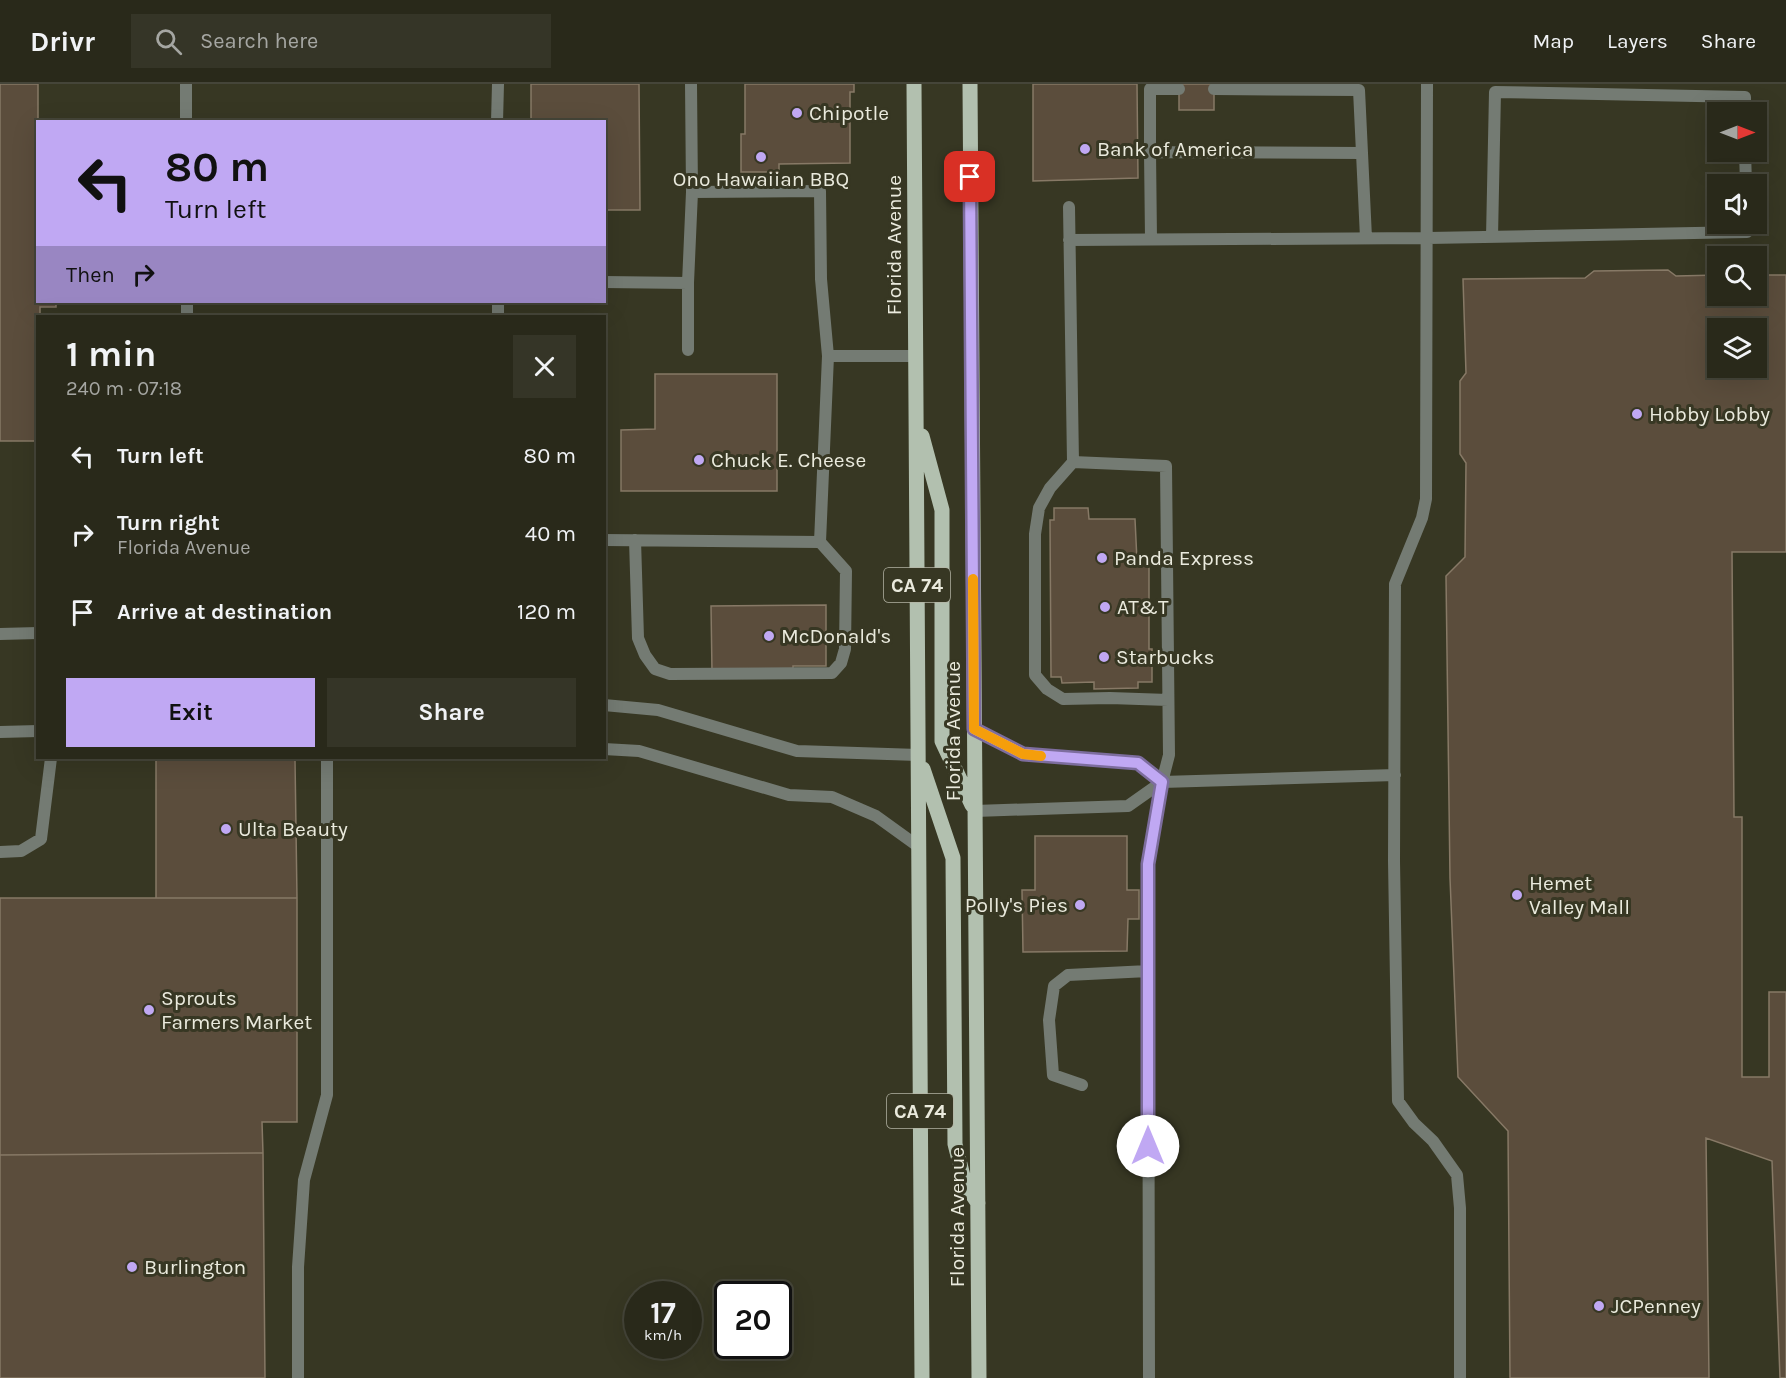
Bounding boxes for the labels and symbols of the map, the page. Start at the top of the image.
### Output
place label: Chipotle [809,101,889,125]
north arrow [1707,102,1767,162]
marker: Chipotle [790,106,804,120]
place label: Bank of America [1097,137,1254,161]
marker: Bank of America [1078,142,1092,156]
marker: Ono Hawaiian BBQ [754,150,768,164]
pin [944,151,995,202]
place label: Ono Hawaiian BBQ [673,167,849,191]
street label: Florida Avenue [882,175,906,315]
place label: Hobby Lobby [1649,402,1770,426]
marker: Hobby Lobby [1630,407,1644,421]
place label: Chuck E. Cheese [711,448,866,472]
marker: Chuck E. Cheese [692,453,706,467]
place label: Panda Express [1114,546,1254,570]
marker: Panda Express [1095,551,1109,565]
road number: CA 74 [884,568,950,602]
place label: AT&T [1117,595,1169,619]
marker: AT&T [1098,600,1112,614]
place label: McDonald's [781,624,891,648]
marker: McDonald's [762,629,776,643]
place label: Starbucks [1116,645,1215,669]
marker: Starbucks [1097,650,1111,664]
street label: Florida Avenue [941,661,965,801]
place label: Ulta Beauty [238,817,348,841]
marker: Ulta Beauty [219,822,233,836]
place label: Hemet Valley Mall [1529,871,1630,919]
marker: Hemet Valley Mall [1510,888,1524,902]
place label: Polly's Pies [965,893,1068,917]
marker: Polly's Pies [1073,898,1087,912]
place label: Sprouts Farmers Market [161,986,312,1034]
marker: Sprouts Farmers Market [142,1003,156,1017]
road number: CA 74 [887,1094,953,1128]
position arrow [1116,1114,1180,1178]
street label: Florida Avenue [945,1147,969,1287]
place label: Burlington [144,1255,246,1279]
marker: Burlington [125,1260,139,1274]
speed limit sign: 20 [714,1281,792,1359]
place label: JCPenney [1611,1294,1701,1318]
marker: JCPenney [1592,1299,1606,1313]

